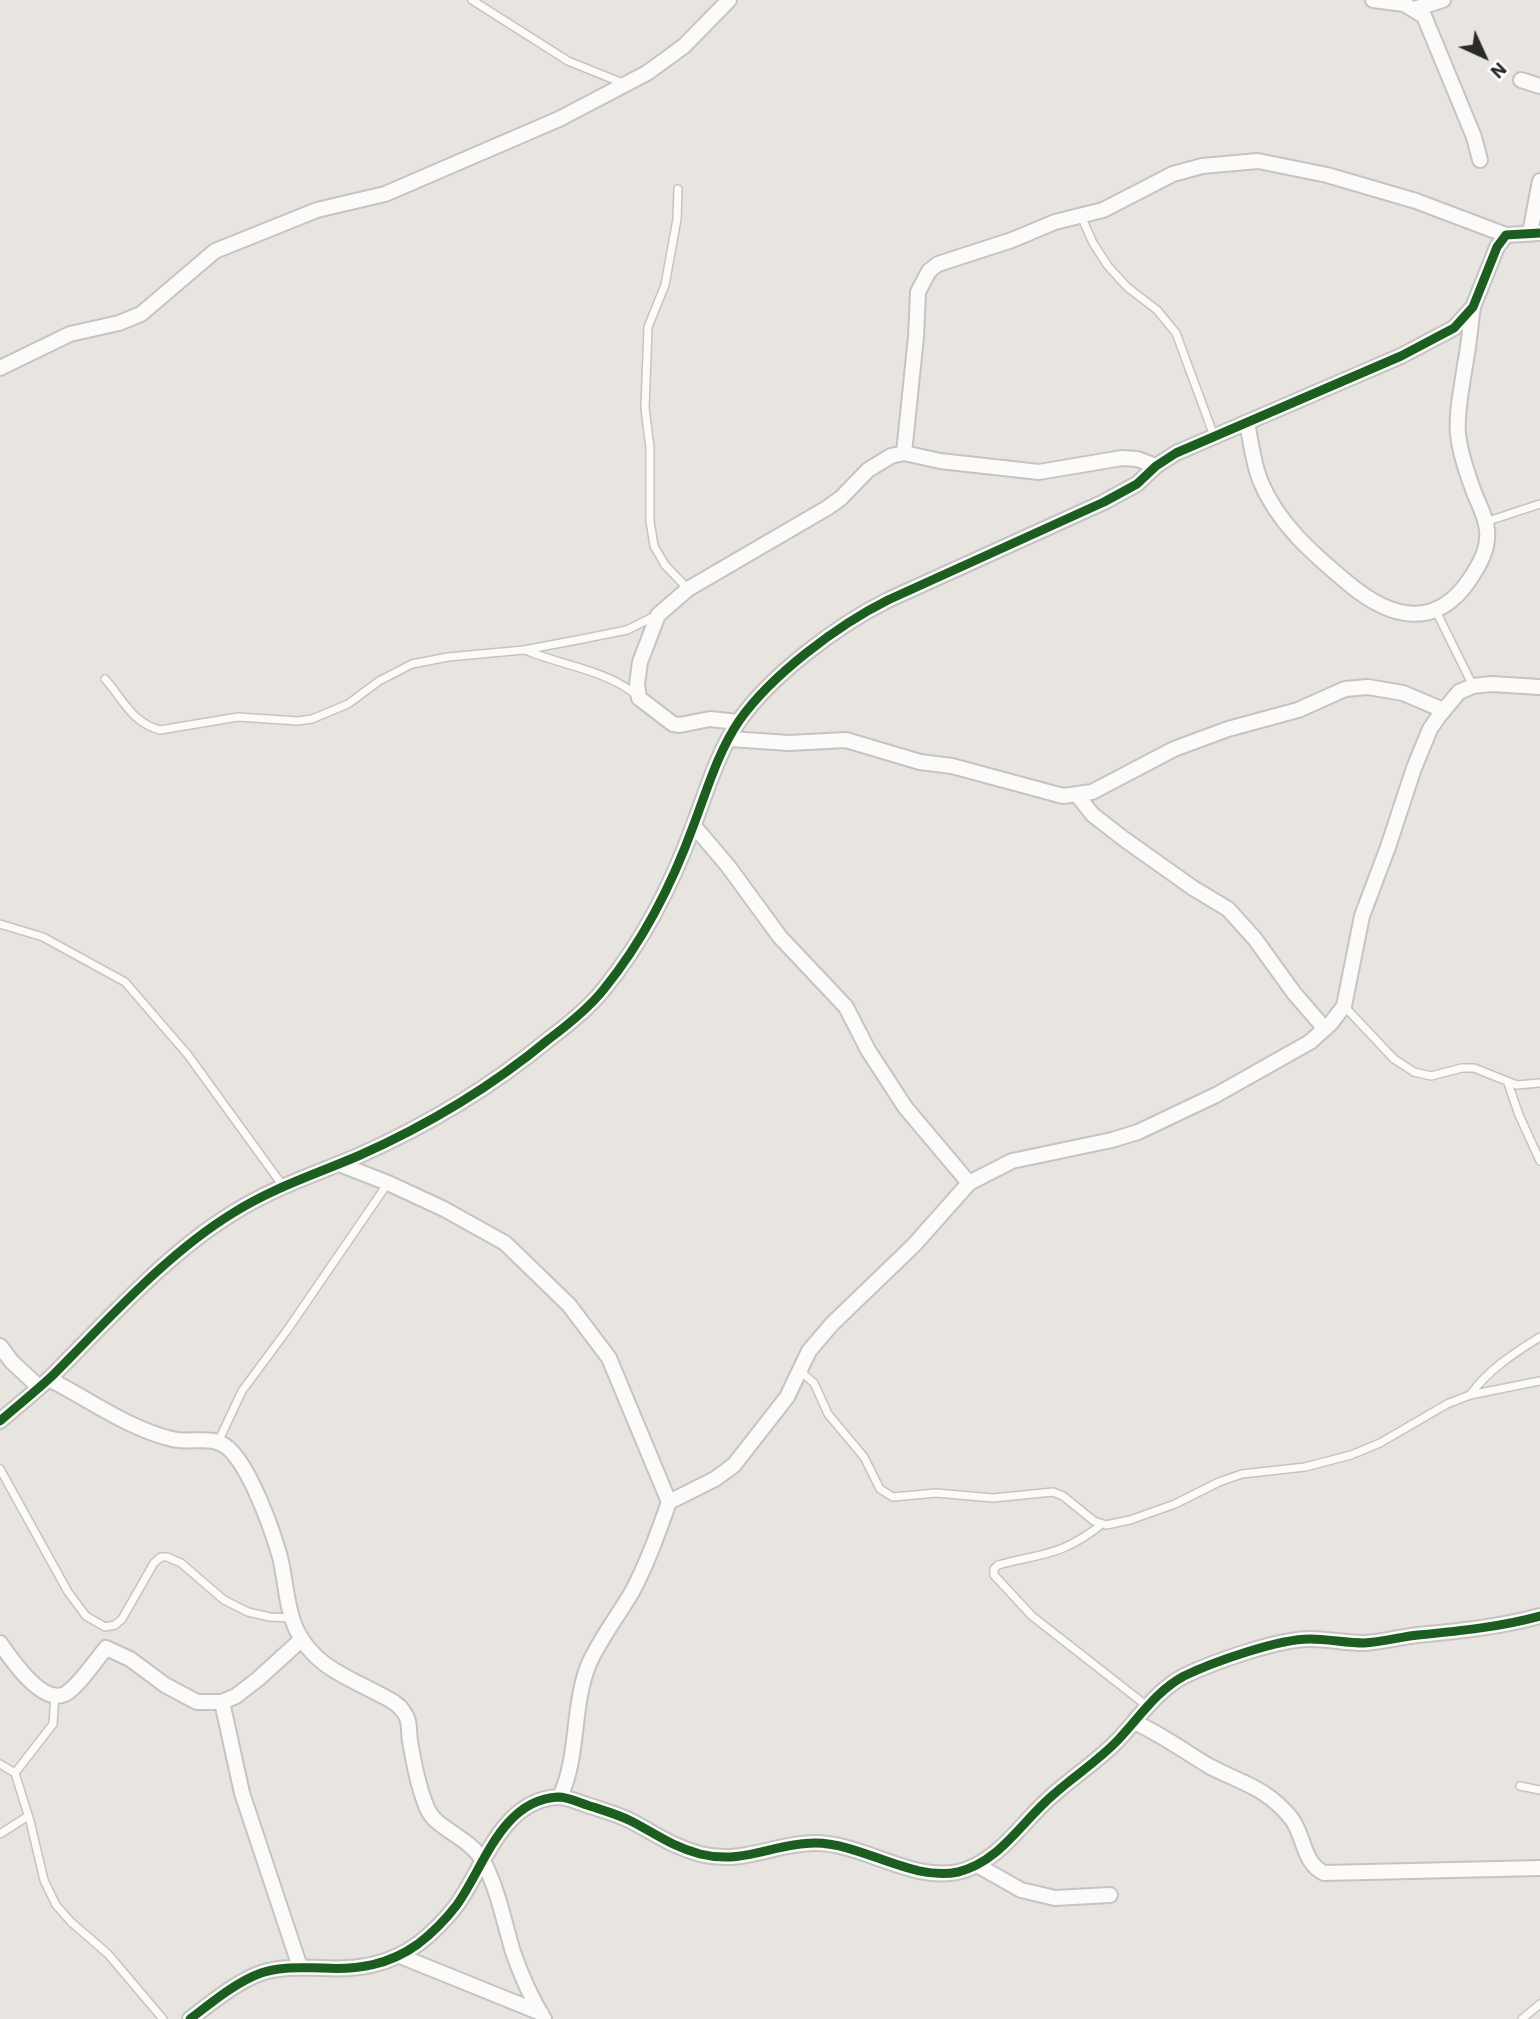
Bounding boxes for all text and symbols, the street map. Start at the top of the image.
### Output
north arrow [1449,21,1519,91]
text: N [1486,57,1512,84]

